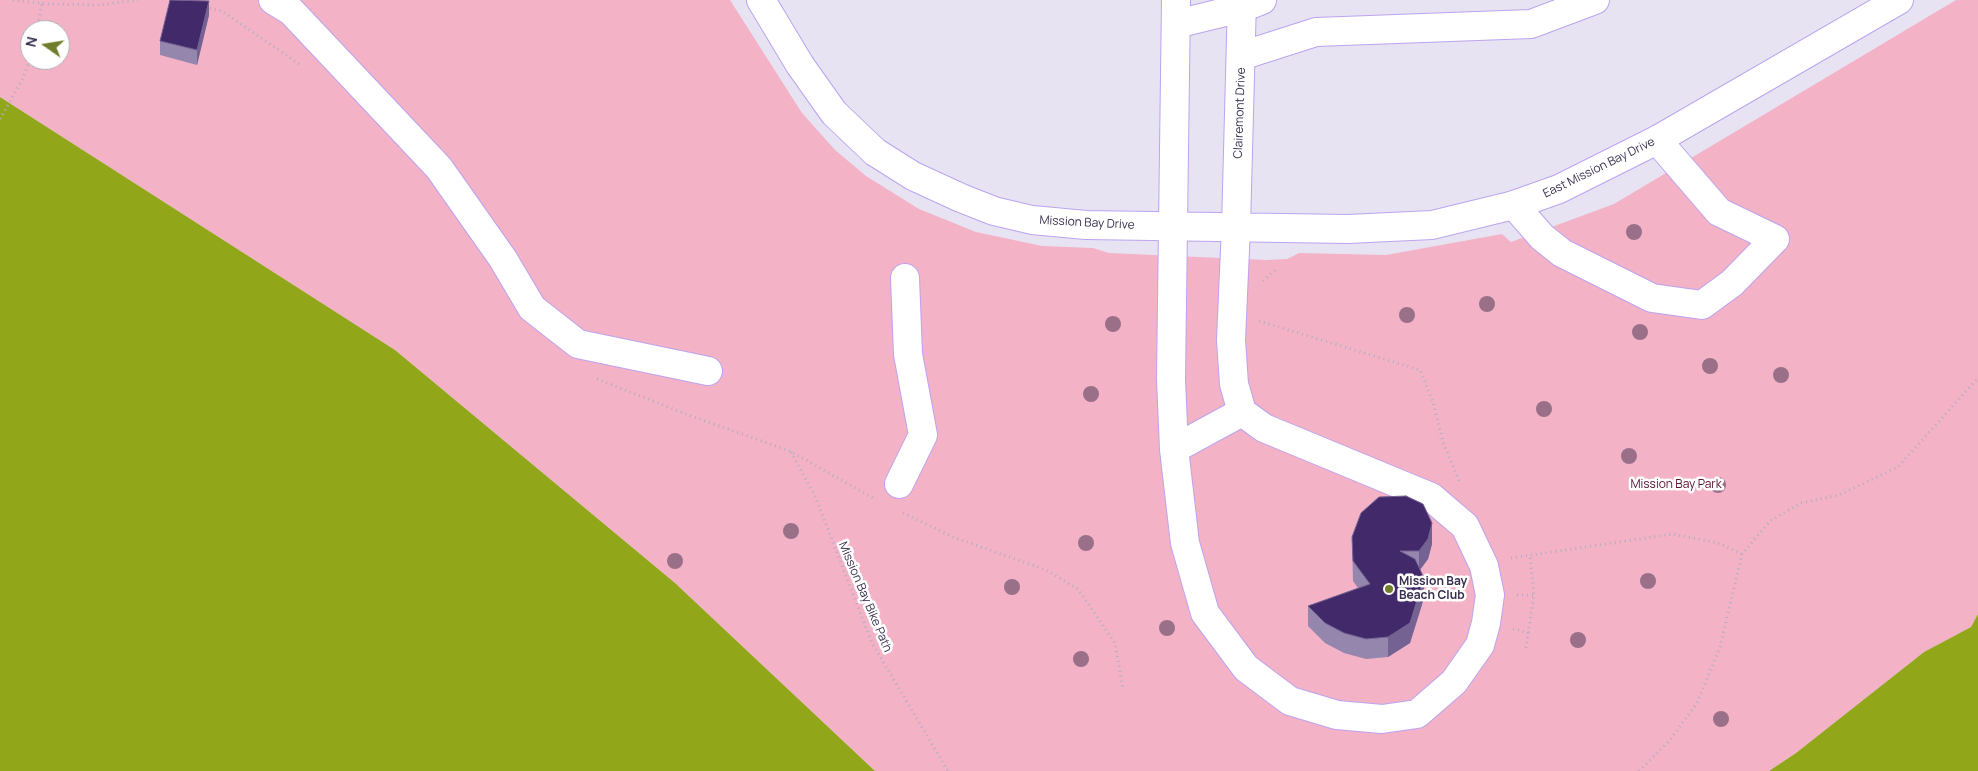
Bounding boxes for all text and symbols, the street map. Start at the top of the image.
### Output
north arrow [20,20,70,70]
text: N [20,35,41,49]
street label: Clairemont Drive [1231,67,1249,159]
street label: East Mission Bay Drive [1541,135,1657,201]
street label: Mission Bay Drive [1039,213,1135,233]
park label: Mission Bay Park [1630,478,1722,492]
street label: Mission Bay Bike Path [835,540,895,654]
place label: Mission Bay Beach Club [1399,575,1467,603]
marker: Mission Bay Beach Club [1383,583,1395,595]

